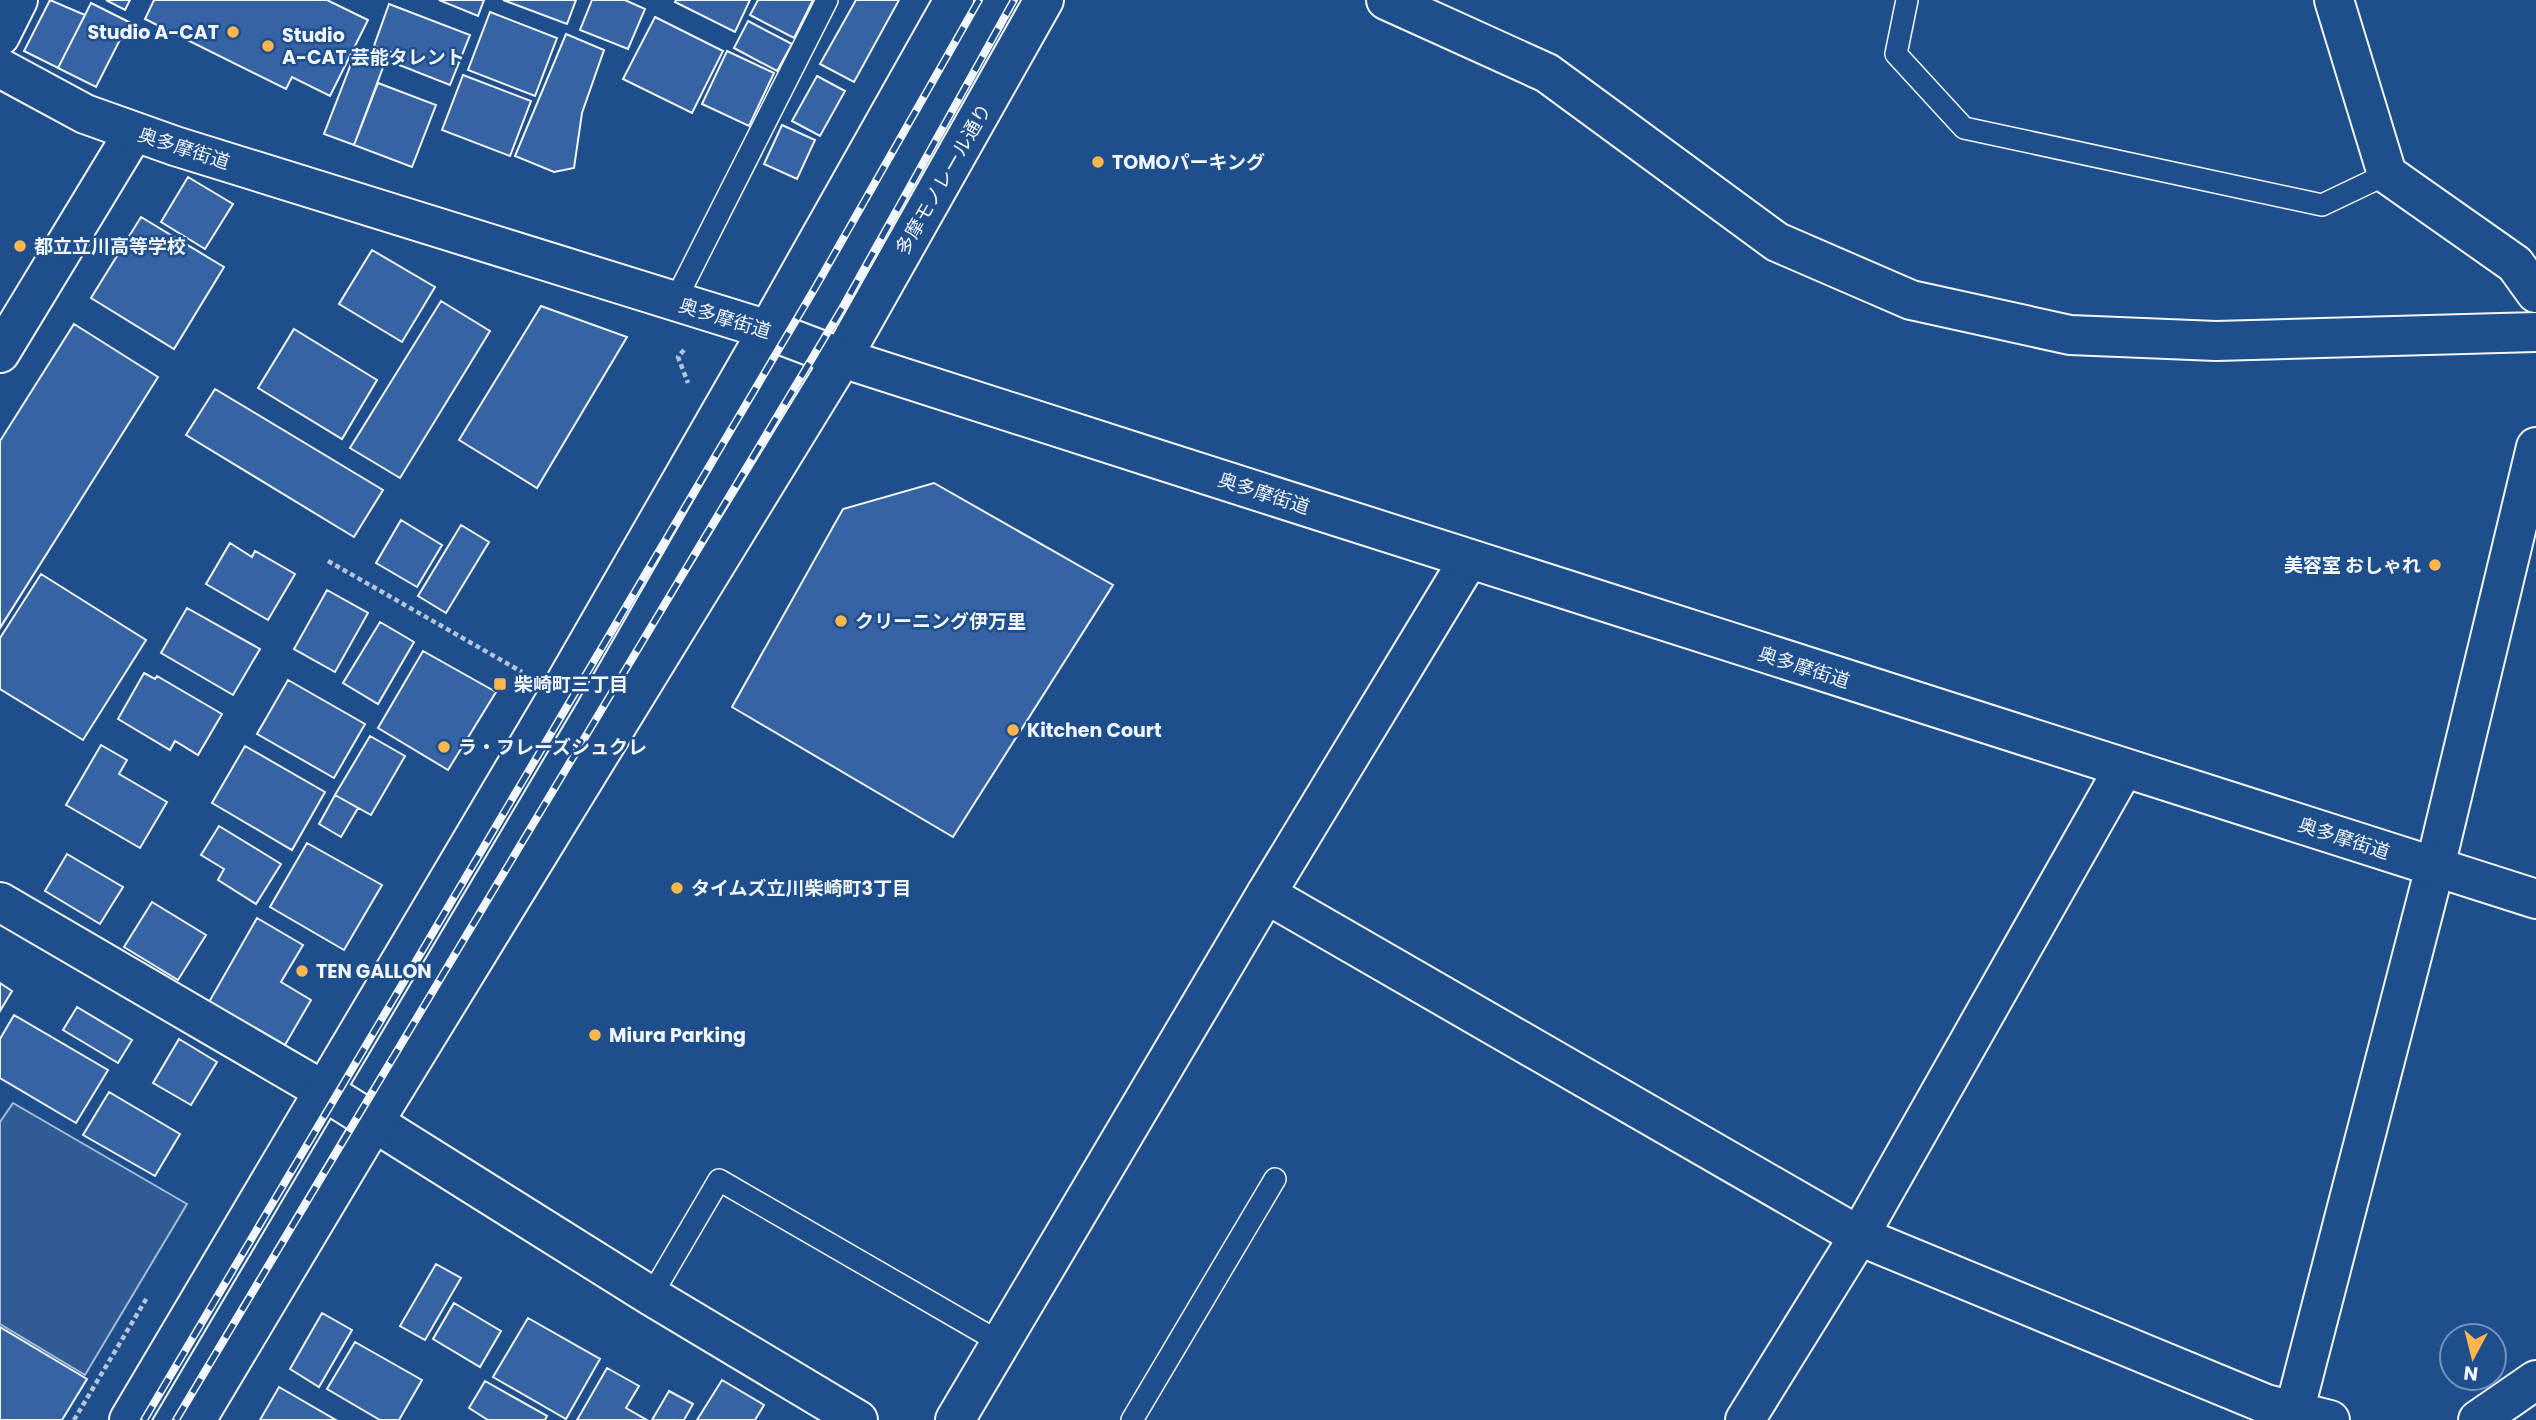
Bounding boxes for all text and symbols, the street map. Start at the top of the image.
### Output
place label: Studio A-CAT [87,19,219,46]
place label: Studio A-CAT 芸能タレント [282,22,465,71]
marker: Studio A-CAT [225,24,241,40]
marker: Studio A-CAT 芸能タレント [260,38,276,54]
street label: 多摩モノレール通り [889,98,998,260]
street label: 奥多摩街道 [134,121,233,176]
place label: TOMOパーキング [1112,149,1265,176]
marker: TOMOパーキング [1090,154,1106,170]
place label: 都立立川高等学校 [34,233,186,260]
marker: 都立立川高等学校 [12,238,28,254]
street label: 奥多摩街道 [675,292,774,345]
street label: 奥多摩街道 [1214,466,1313,521]
place label: 美容室 おしゃれ [2284,552,2421,579]
marker: 美容室 おしゃれ [2427,557,2443,573]
place label: クリーニング伊万里 [855,608,1026,635]
marker: クリーニング伊万里 [833,613,849,629]
street label: 奥多摩街道 [1754,640,1853,695]
place label: 柴崎町三丁目 [514,671,628,698]
marker: 柴崎町三丁目 [492,676,508,692]
place label: Kitchen Court [1027,717,1162,744]
marker: Kitchen Court [1005,722,1021,738]
place label: ラ・フレーズシュクレ [458,734,647,761]
marker: ラ・フレーズシュクレ [436,739,452,755]
street label: 奥多摩街道 [2294,811,2393,866]
place label: タイムズ立川柴崎町3丁目 [691,875,911,902]
marker: タイムズ立川柴崎町3丁目 [669,880,685,896]
place label: TEN GALLON [316,958,432,985]
marker: TEN GALLON [294,963,310,979]
place label: Miura Parking [609,1022,746,1049]
marker: Miura Parking [587,1027,603,1043]
north arrow [2438,1322,2508,1392]
text: N [2462,1359,2480,1388]

